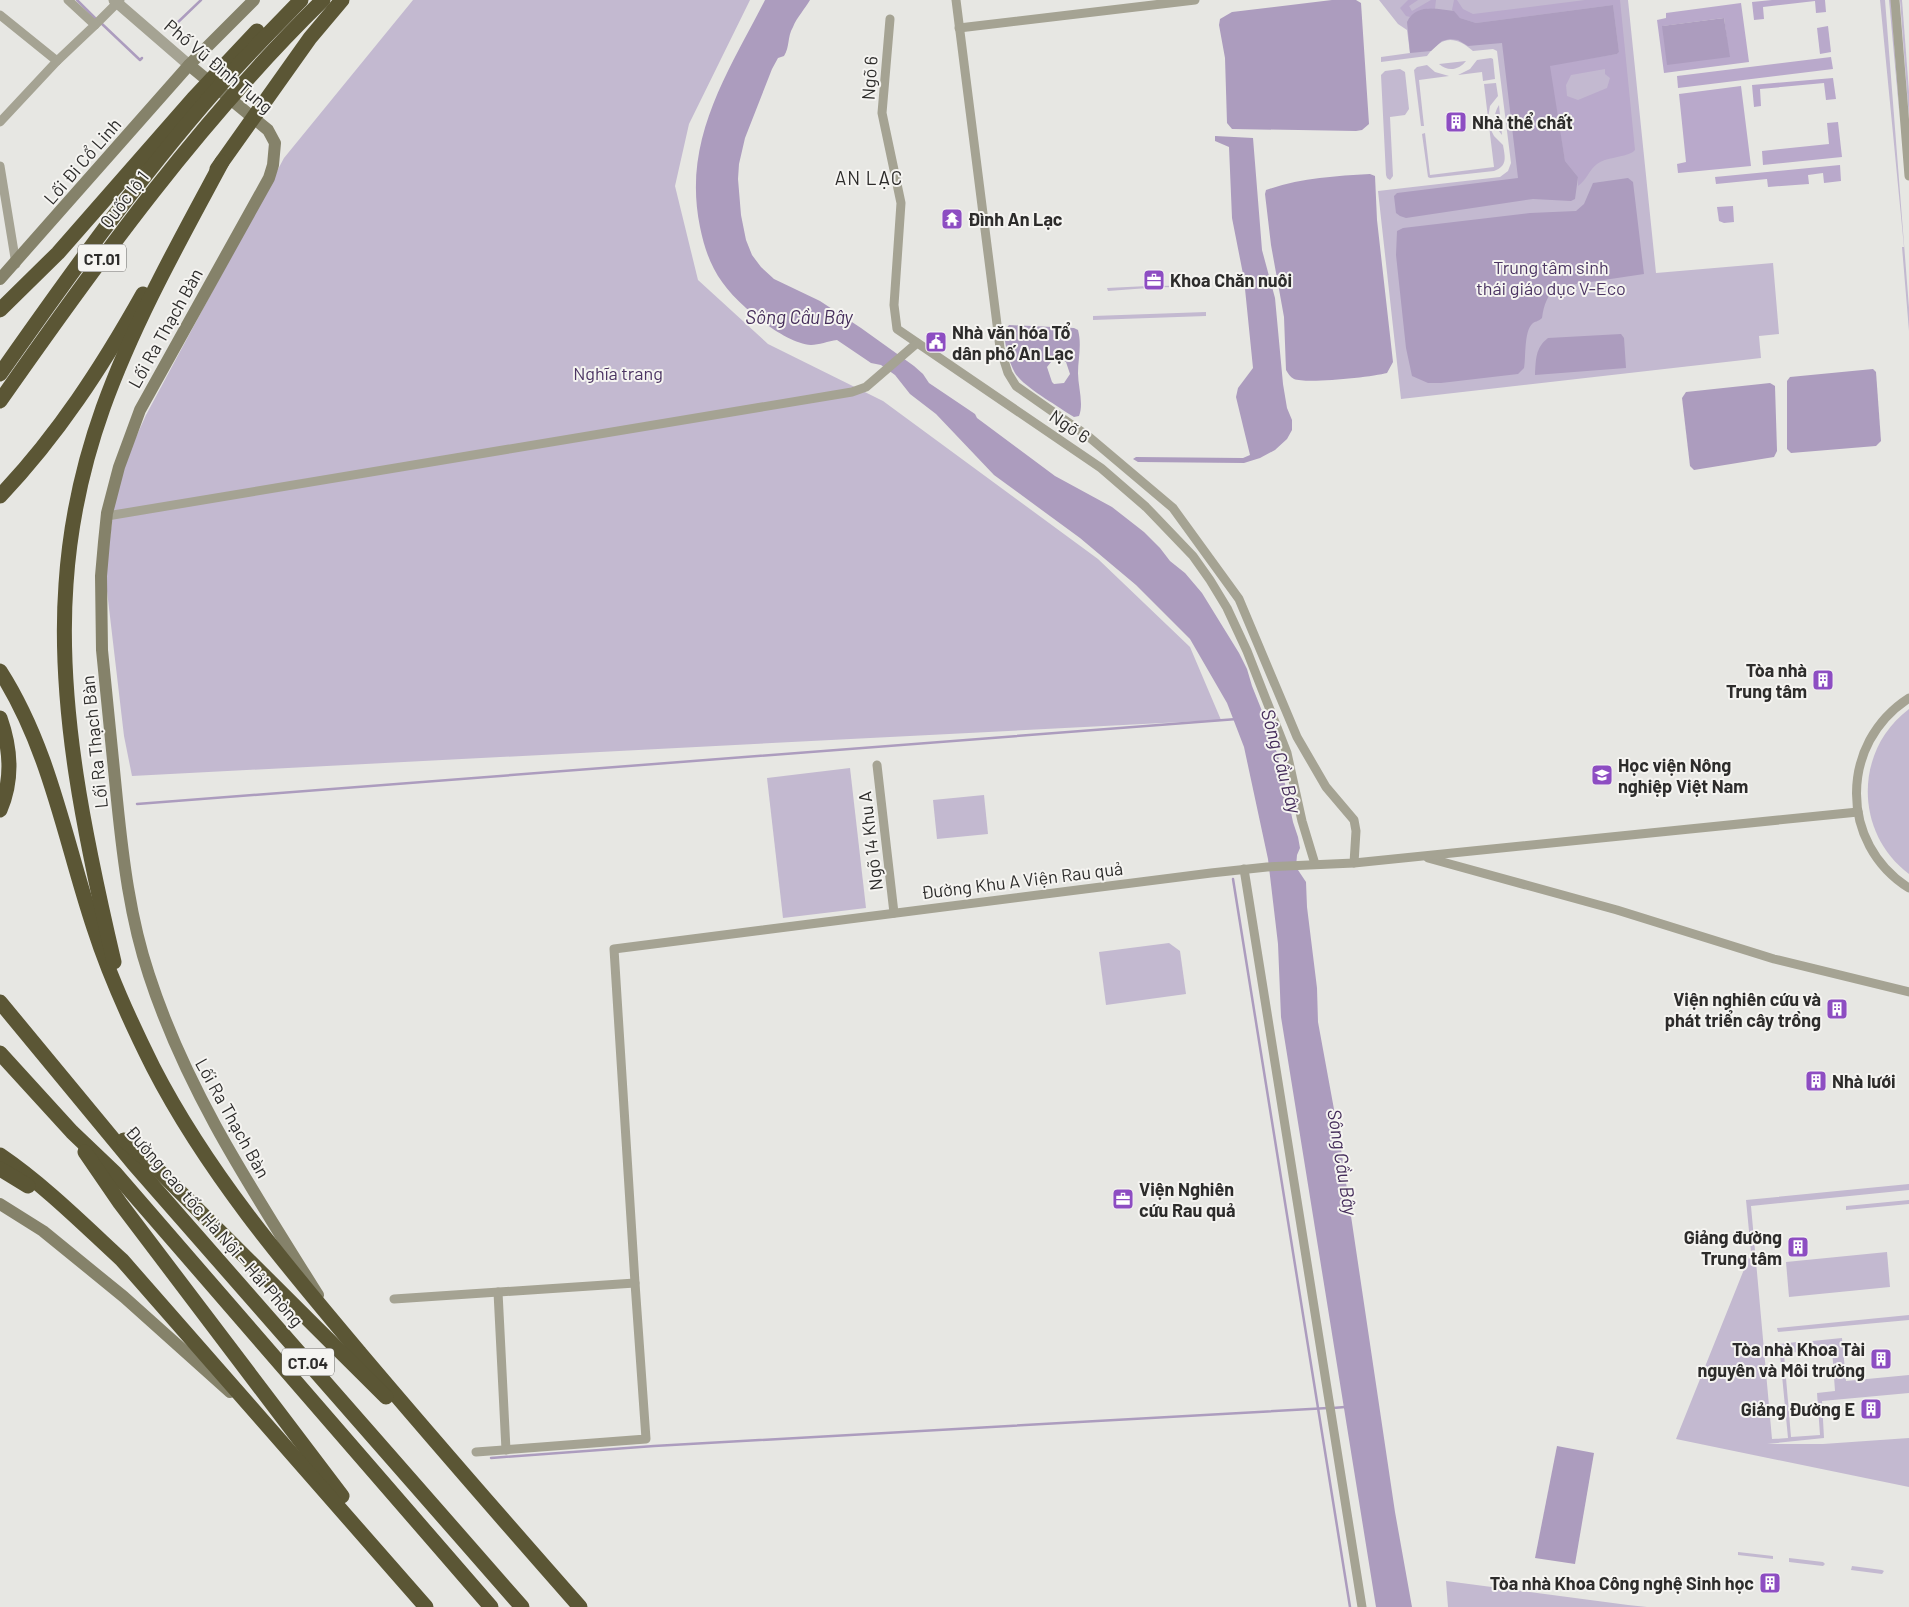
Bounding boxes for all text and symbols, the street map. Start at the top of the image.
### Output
street label: Phố Vũ Đình Tụng [160,14,278,118]
street label: Ngõ 6 [856,55,882,101]
building icon: Nhà thể chất [1444,110,1468,134]
place label: Nhà thể chất [1472,111,1573,133]
street label: Lối Đi Cổ Linh [39,113,125,209]
street label: Quốc lộ 1 [95,166,153,232]
district label: AN LẠC [835,166,903,189]
temple icon: Đình An Lạc [940,207,964,231]
place label: Đình An Lạc [968,208,1063,230]
road number: CT.01 [78,244,126,272]
park label: Trung tâm sinh thái giáo dục V-Eco [1476,256,1626,299]
street label: Lối Ra Thạch Bàn [123,264,207,392]
office icon: Khoa Chăn nuôi [1142,268,1166,292]
place label: Khoa Chăn nuôi [1170,269,1292,291]
water label: Sông Cầu Bây [745,305,853,328]
place label: Nhà văn hóa Tổ dân phố An Lạc [952,321,1074,364]
public building icon: Nhà văn hóa Tổ dân phố An Lạc [924,330,948,354]
park label: Nghĩa trang [573,362,663,384]
street label: Ngõ 6 [1045,404,1095,448]
place label: Tòa nhà Trung tâm [1726,659,1807,702]
building icon: Tòa nhà Trung tâm [1811,668,1835,692]
street label: Lối Ra Thạch Bàn [76,674,112,810]
water label: Sông Cầu Bây [1257,706,1307,816]
place label: Học viện Nông nghiệp Việt Nam [1618,754,1748,797]
school or university icon: Học viện Nông nghiệp Việt Nam [1590,763,1614,787]
street label: Ngõ 14 Khu A [853,790,887,892]
street label: Đường Khu A Viện Rau quả [920,857,1124,903]
place label: Viện nghiên cứu và phát triển cây trồng [1665,988,1821,1031]
building icon: Viện nghiên cứu và phát triển cây trồng [1825,997,1849,1021]
street label: Lối Ra Thạch Bàn [191,1054,275,1182]
building icon: Nhà lưới [1804,1069,1828,1093]
place label: Nhà lưới [1832,1070,1896,1092]
water label: Sông Cầu Bây [1323,1107,1363,1217]
street label: Đường cao tốc Hà Nội – Hải Phòng [121,1121,309,1331]
place label: Viện Nghiên cứu Rau quả [1139,1178,1235,1221]
office icon: Viện Nghiên cứu Rau quả [1111,1187,1135,1211]
place label: Giảng đường Trung tâm [1684,1226,1782,1269]
building icon: Giảng đường Trung tâm [1786,1235,1810,1259]
place label: Tòa nhà Khoa Tài nguyên và Môi trường [1697,1338,1865,1381]
building icon: Tòa nhà Khoa Tài nguyên và Môi trường [1869,1347,1893,1371]
road number: CT.04 [282,1348,334,1375]
building icon: Giảng Đường E [1859,1397,1883,1421]
place label: Giảng Đường E [1741,1398,1855,1420]
building icon: Tòa nhà Khoa Công nghệ Sinh học [1758,1571,1782,1595]
place label: Tòa nhà Khoa Công nghệ Sinh học [1490,1572,1754,1594]

